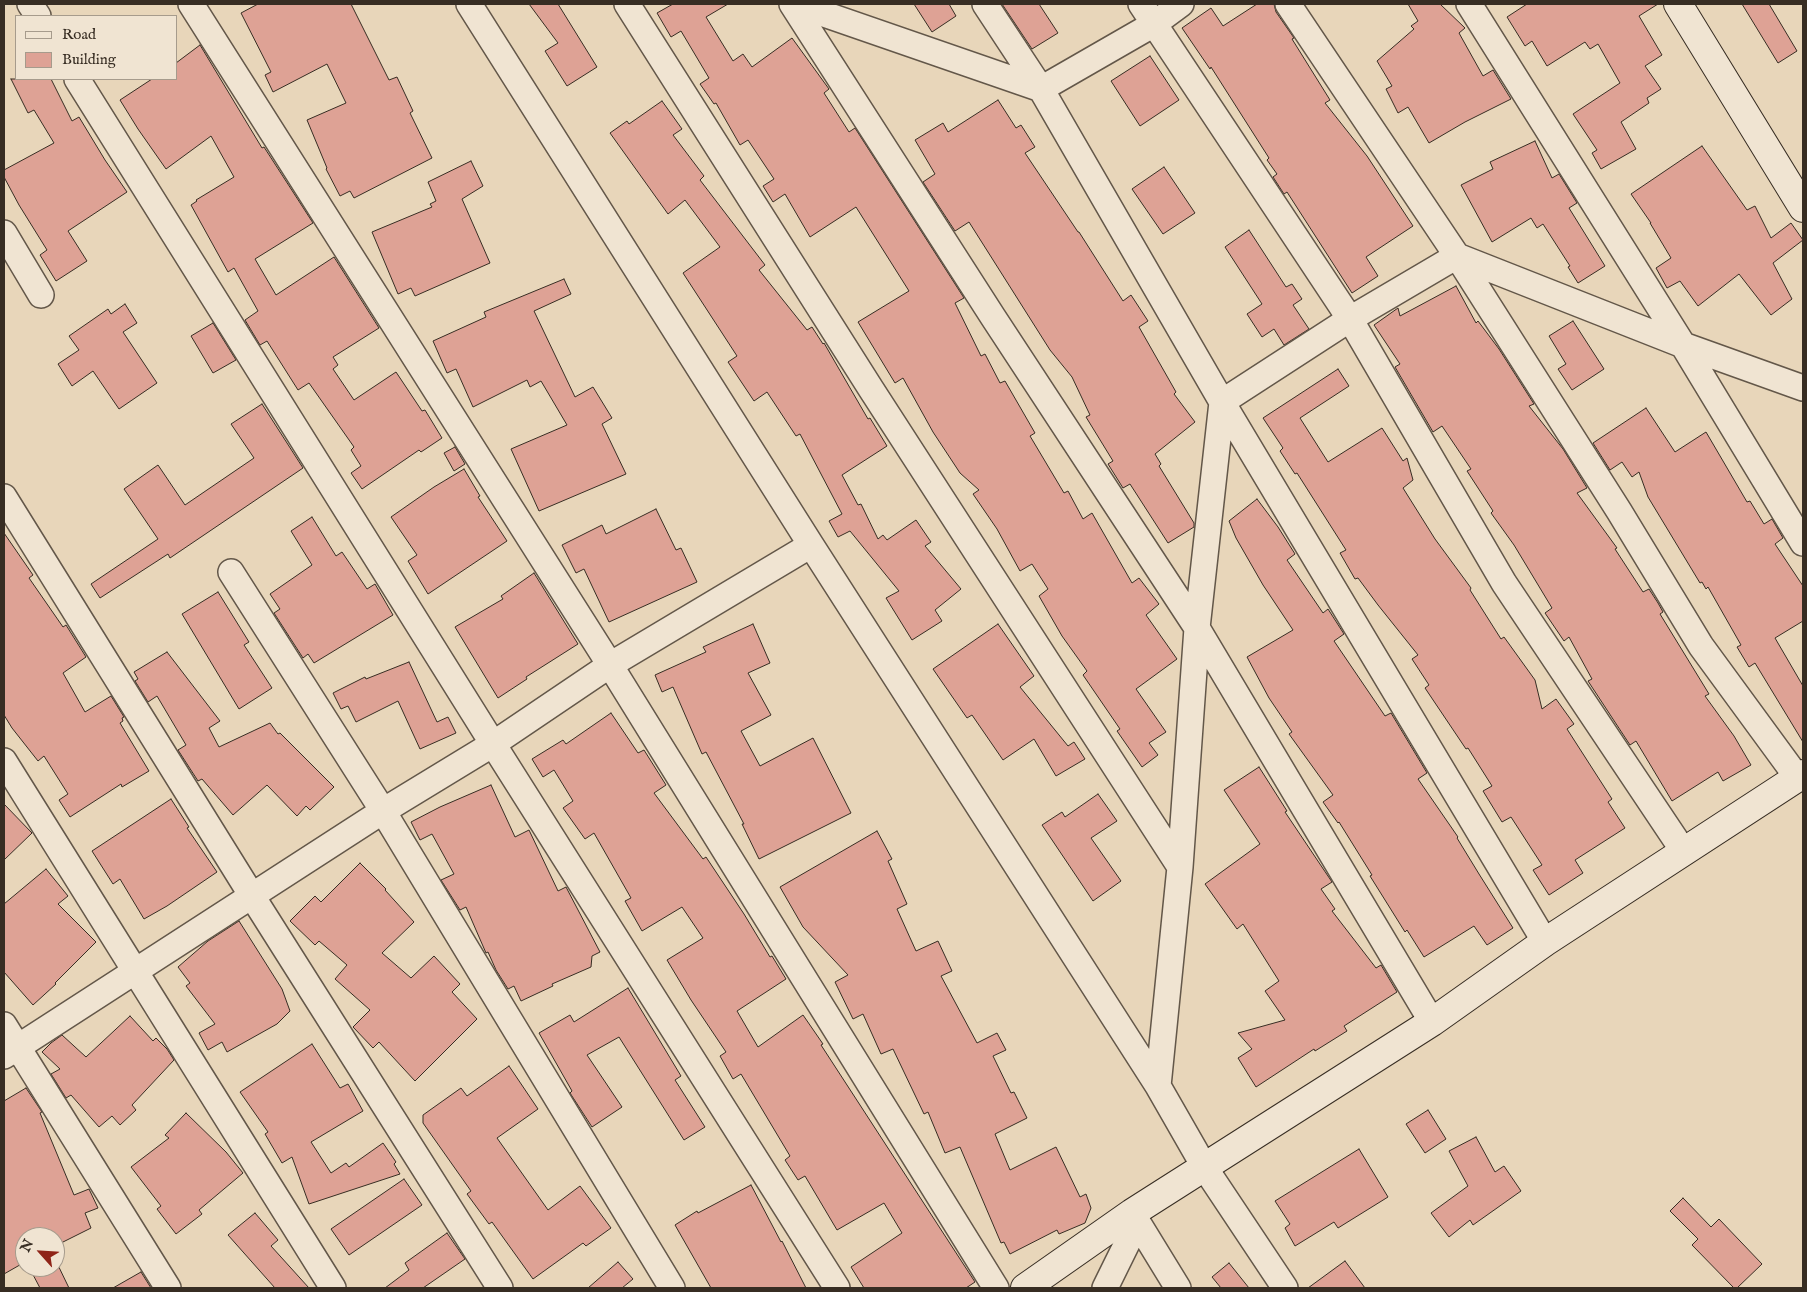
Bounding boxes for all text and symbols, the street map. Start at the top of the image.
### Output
legend [15,15,178,80]
text: Road [62,25,96,44]
text: Building [62,50,116,69]
north arrow [15,1227,65,1277]
text: N [17,1236,38,1255]

